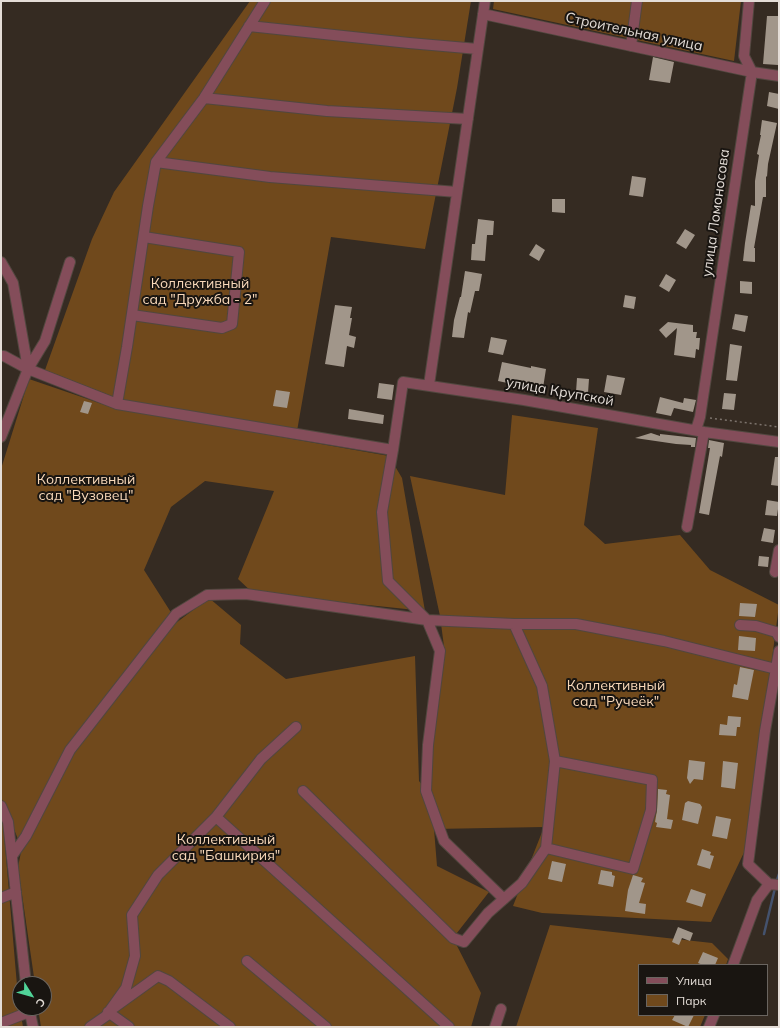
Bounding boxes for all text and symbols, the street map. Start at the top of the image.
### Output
street label: Строительная улица [564,9,704,55]
street label: улица Ломоносова [699,148,733,278]
park label: Коллективный сад "Дружба - 2" [142,276,258,308]
street label: улица Крупской [505,374,615,410]
park label: Коллективный сад "Вузовец" [37,472,135,504]
park label: Коллективный сад "Ручеёк" [567,678,665,710]
park label: Коллективный сад "Башкирия" [172,832,280,864]
legend [638,964,768,1016]
text: Улица [676,973,712,988]
north arrow [12,976,52,1016]
text: Парк [676,993,706,1008]
text: С [33,995,49,1010]

